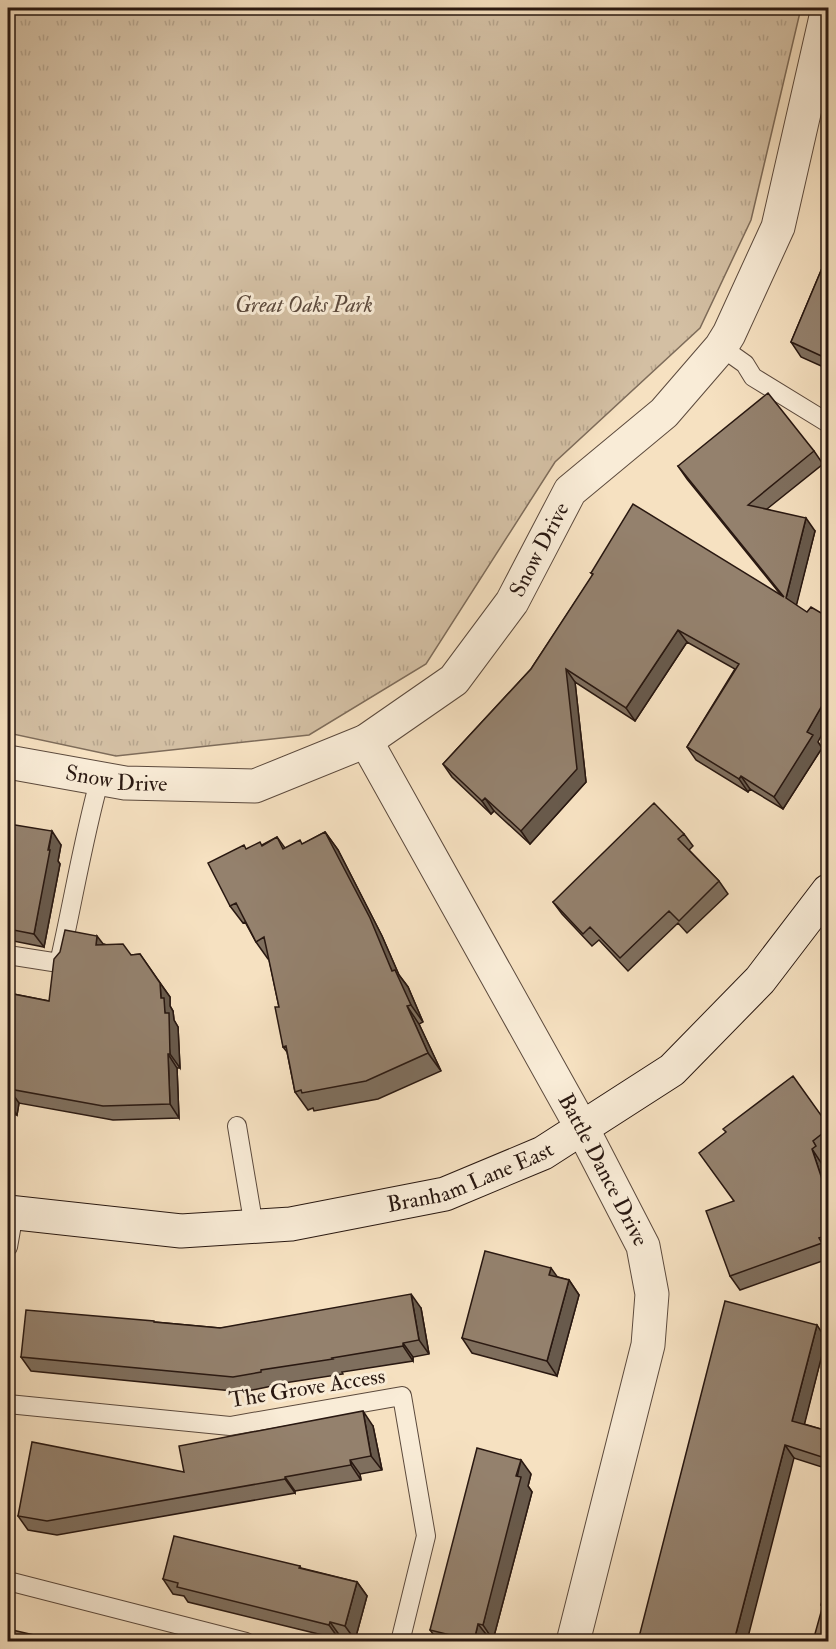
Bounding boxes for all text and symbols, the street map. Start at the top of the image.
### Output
park label: Great Oaks Park [235,291,373,319]
street label: Snow Drive [503,498,576,602]
street label: Snow Drive [63,759,168,798]
street label: Battle Dance Drive [552,1088,655,1251]
street label: Branham Lane East [385,1136,559,1219]
street label: The Grove Access [227,1362,387,1414]

